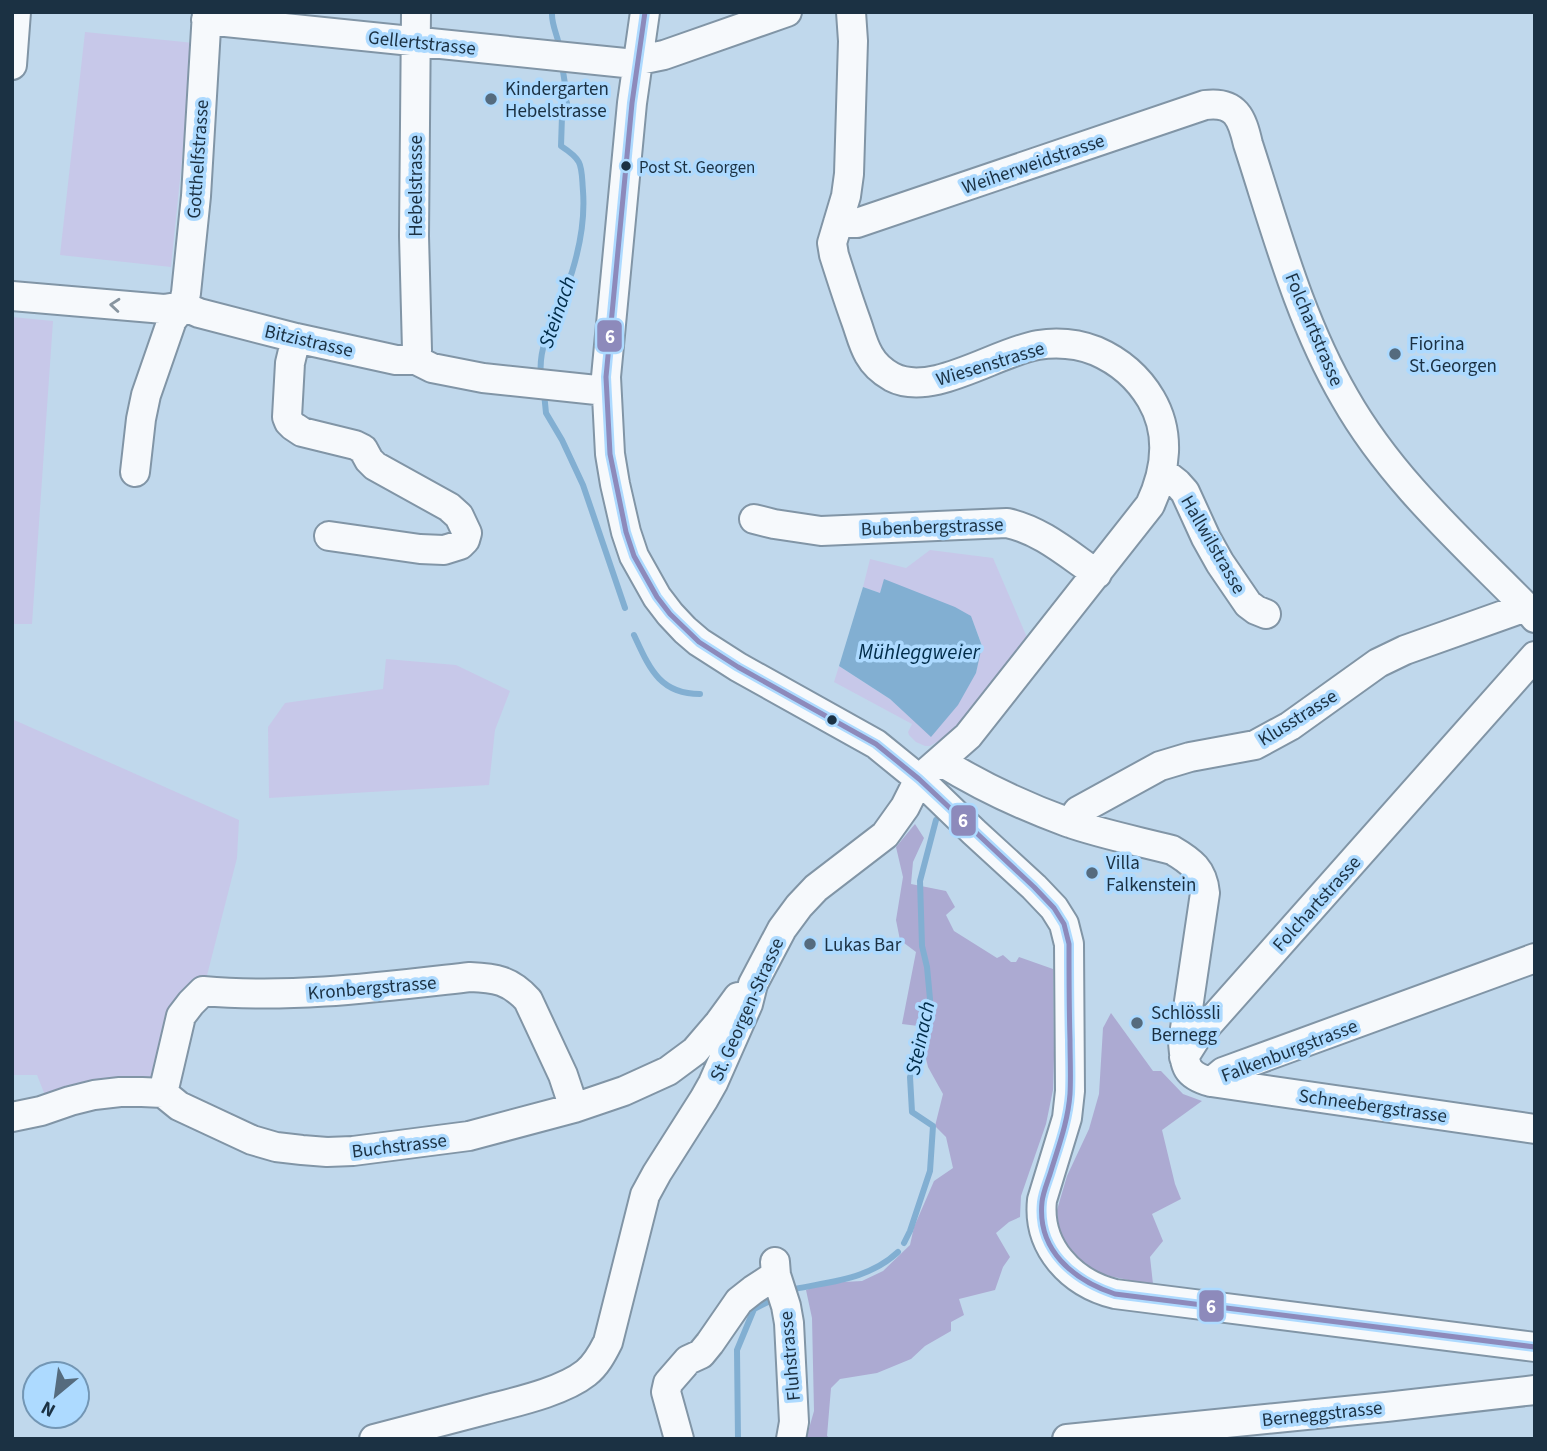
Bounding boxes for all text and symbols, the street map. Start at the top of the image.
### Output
street label: Gellertstrasse [367,24,477,63]
place label: Kindergarten Hebelstrasse [505,76,609,125]
marker: Kindergarten Hebelstrasse [483,91,499,107]
street label: Gotthelfstrasse [181,99,216,220]
street label: Weiherweidstrasse [959,127,1108,201]
street label: Hebelstrasse [403,135,430,237]
place label: Post St. Georgen [639,156,755,180]
marker: Post St. Georgen [619,159,633,173]
street label: Folchartstrasse [1278,269,1350,390]
water label: Steinach [531,272,583,352]
one-way arrow [109,298,120,313]
street label: Bitzistrasse [262,318,356,365]
line badge: 6 [596,319,623,353]
text: 6 [605,324,615,351]
place label: Fiorina St.Georgen [1409,331,1497,380]
street label: Wiesenstrasse [933,335,1048,394]
marker: Fiorina St.Georgen [1387,346,1403,362]
street label: Hallwilstrasse [1174,490,1252,599]
street label: Bubenbergstrasse [860,512,1004,543]
water label: Mühleggweier [858,637,981,667]
street label: Klusstrasse [1253,683,1343,753]
unlabelled marker [825,713,839,727]
line badge: 6 [950,804,977,837]
text: 6 [958,808,968,835]
place label: Villa Falkenstein [1106,850,1196,899]
street label: Folchartstrasse [1267,850,1368,958]
marker: Villa Falkenstein [1084,865,1100,881]
place label: Lukas Bar [824,932,902,959]
street label: St. Georgen-Strasse [704,934,791,1086]
marker: Lukas Bar [802,936,818,952]
street label: Kronbergstrasse [307,969,438,1008]
water label: Steinach [898,998,942,1078]
place label: Schlössli Bernegg [1151,1000,1221,1049]
street label: Falkenburgstrasse [1218,1013,1362,1090]
marker: Schlössli Bernegg [1129,1015,1145,1031]
street label: Schneebergstrasse [1297,1083,1449,1130]
street label: Buchstrasse [350,1127,448,1166]
line badge: 6 [1198,1289,1225,1323]
text: 6 [1206,1294,1216,1321]
street label: Fluhstrasse [773,1310,808,1402]
north arrow [21,1360,91,1430]
text: N [36,1394,61,1423]
street label: Berneggstrasse [1261,1395,1384,1434]

